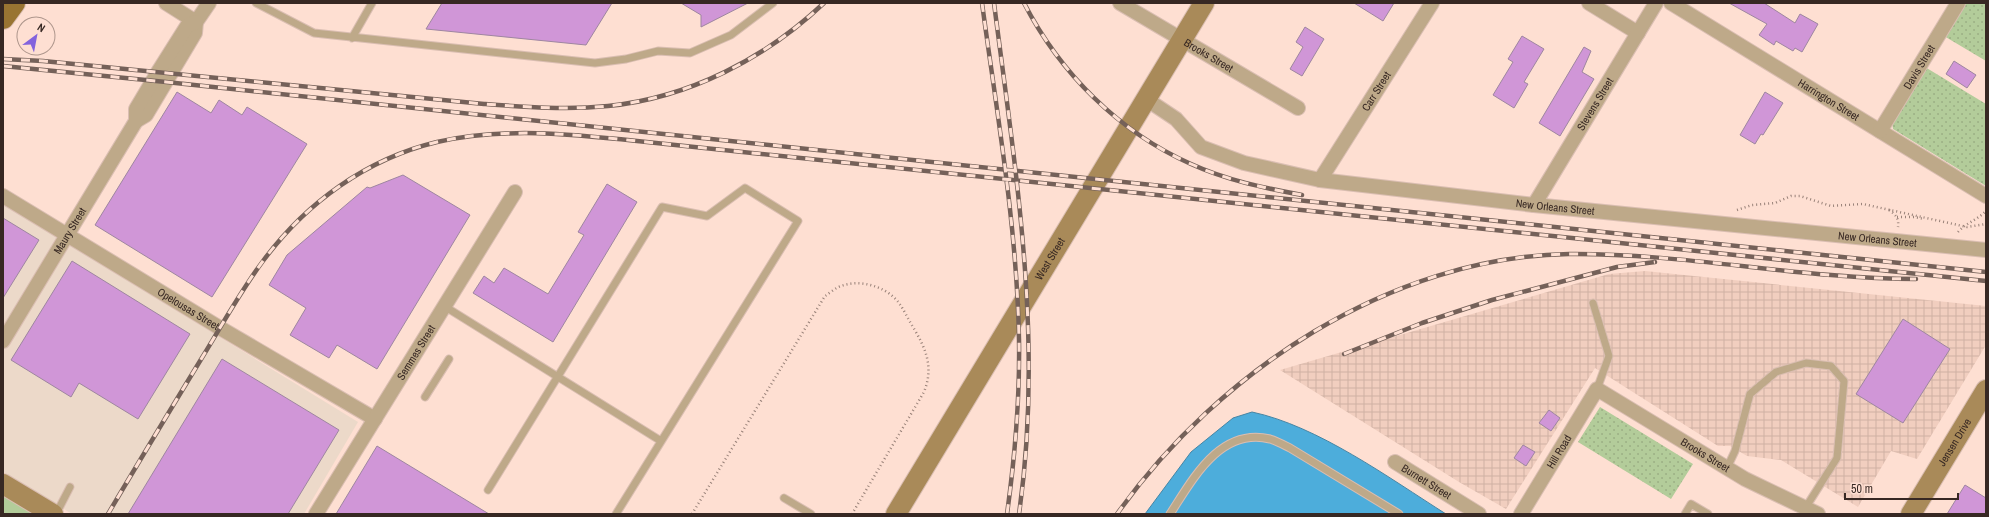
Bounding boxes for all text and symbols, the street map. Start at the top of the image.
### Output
north arrow [16,16,56,56]
text: N [35,20,48,35]
street label: Brooks Street [1182,35,1236,76]
street label: Davis Street [1900,42,1938,92]
street label: Carr Street [1358,68,1394,114]
street label: Stevens Street [1574,75,1617,133]
street label: Harrington Street [1796,76,1862,124]
street label: New Orleans Street [1515,196,1596,218]
street label: Maury Street [50,204,89,256]
street label: New Orleans Street [1838,228,1918,250]
street label: West Street [1032,235,1068,283]
street label: Opelousas Street [155,285,222,333]
street label: Semmes Street [394,322,438,383]
street label: Jensen Drive [1935,416,1974,469]
street label: Hill Road [1543,432,1575,471]
street label: Brooks Street [1678,435,1733,475]
street label: Burnett Street [1399,461,1454,502]
scale bar [1845,475,1958,501]
text: 50 m [1851,481,1873,497]

